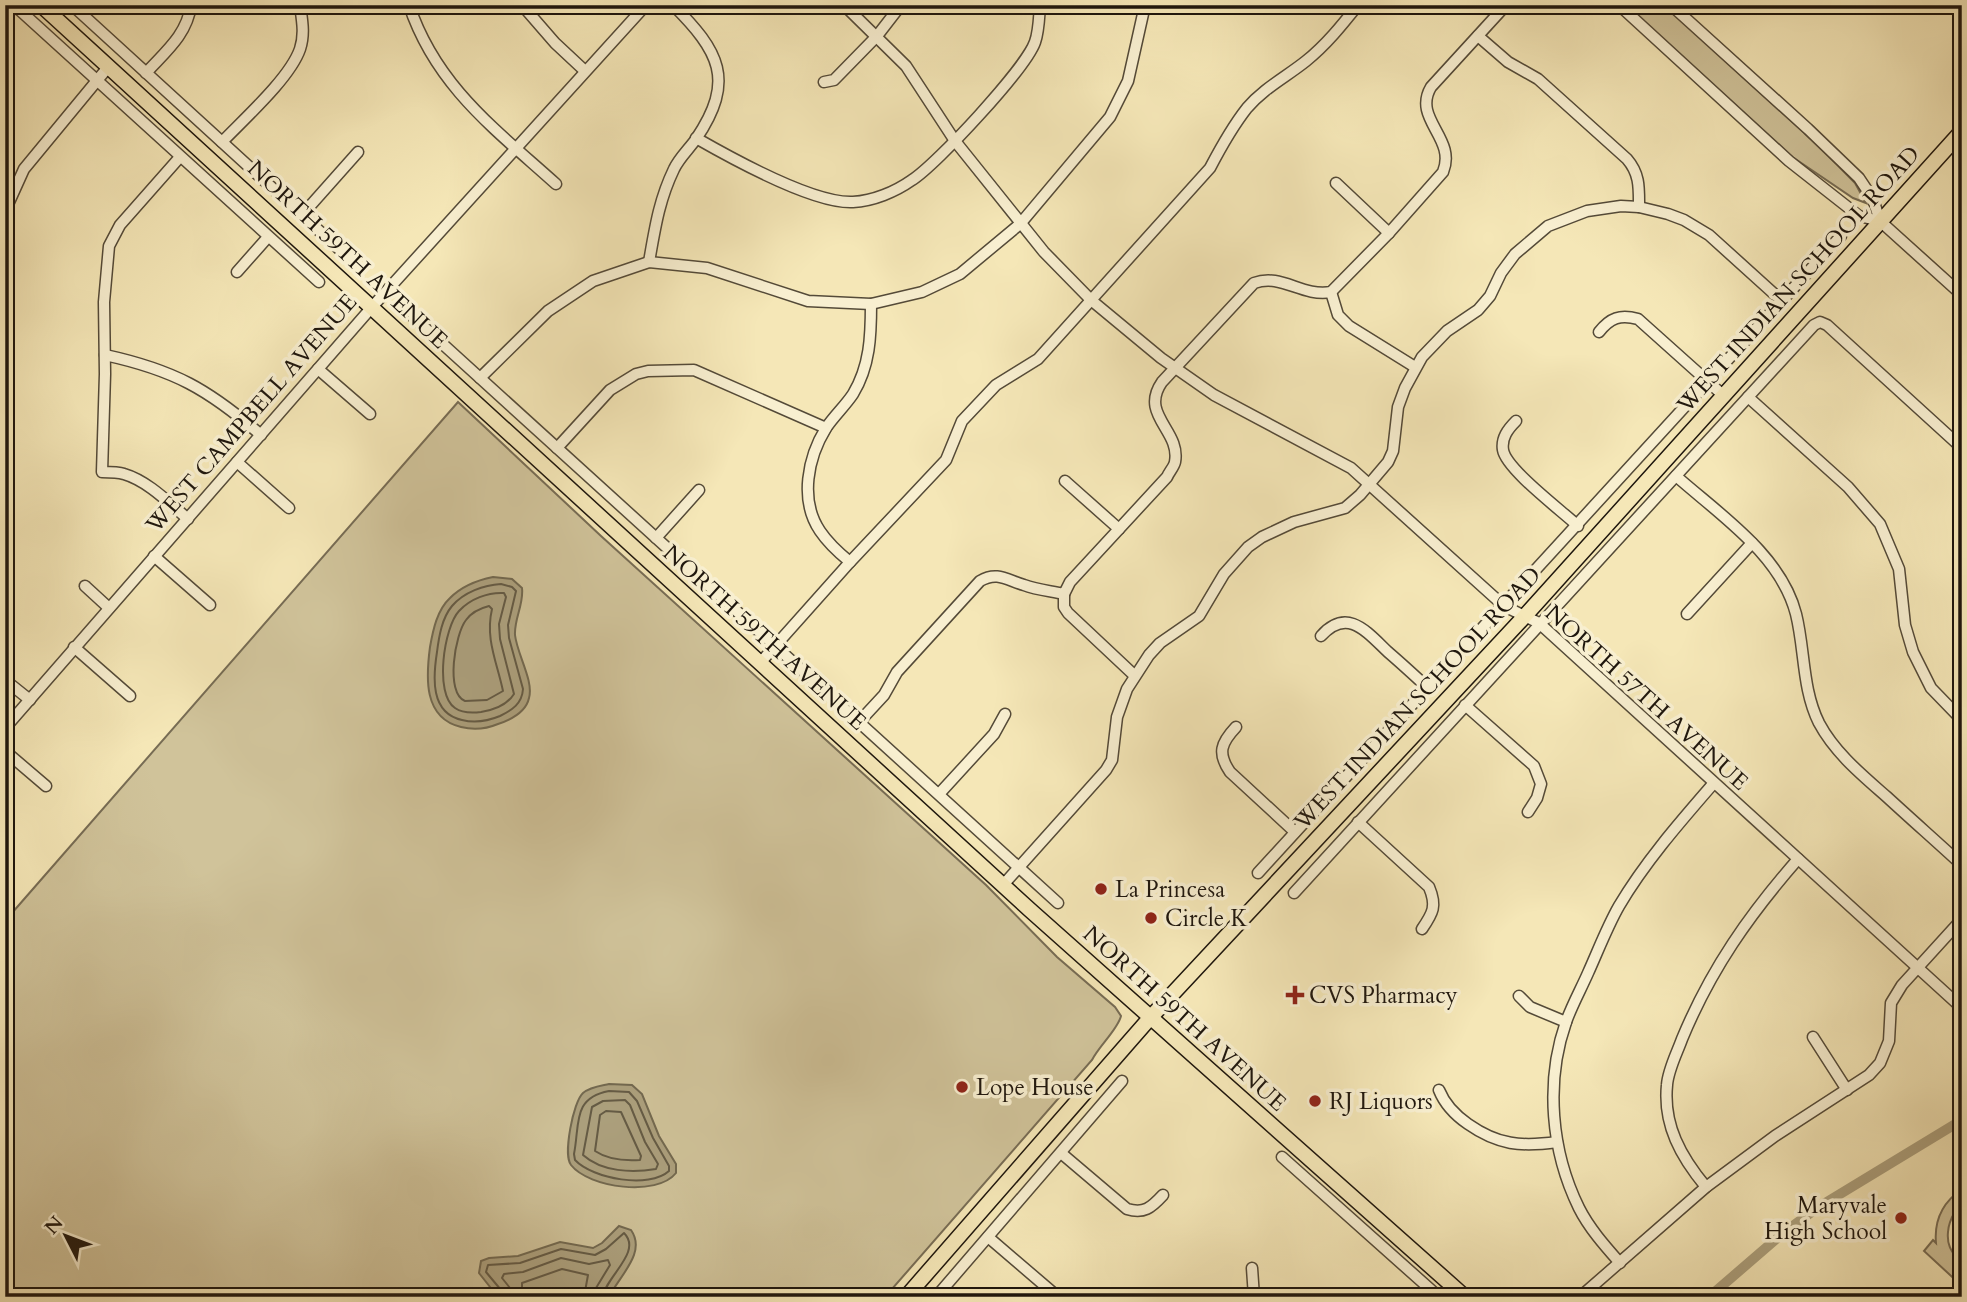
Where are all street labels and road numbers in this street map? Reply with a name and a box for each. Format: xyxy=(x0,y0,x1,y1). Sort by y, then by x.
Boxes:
street label: WEST INDIAN SCHOOL ROAD xyxy=(1669,139,1927,420)
street label: NORTH 59TH AVENUE xyxy=(241,153,455,356)
street label: WEST CAMPBELL AVENUE xyxy=(138,287,364,540)
street label: NORTH 59TH AVENUE xyxy=(656,538,873,737)
street label: WEST INDIAN SCHOOL ROAD xyxy=(1286,560,1548,837)
street label: NORTH 57TH AVENUE xyxy=(1538,598,1755,797)
street label: NORTH 59TH AVENUE xyxy=(1076,919,1293,1118)

